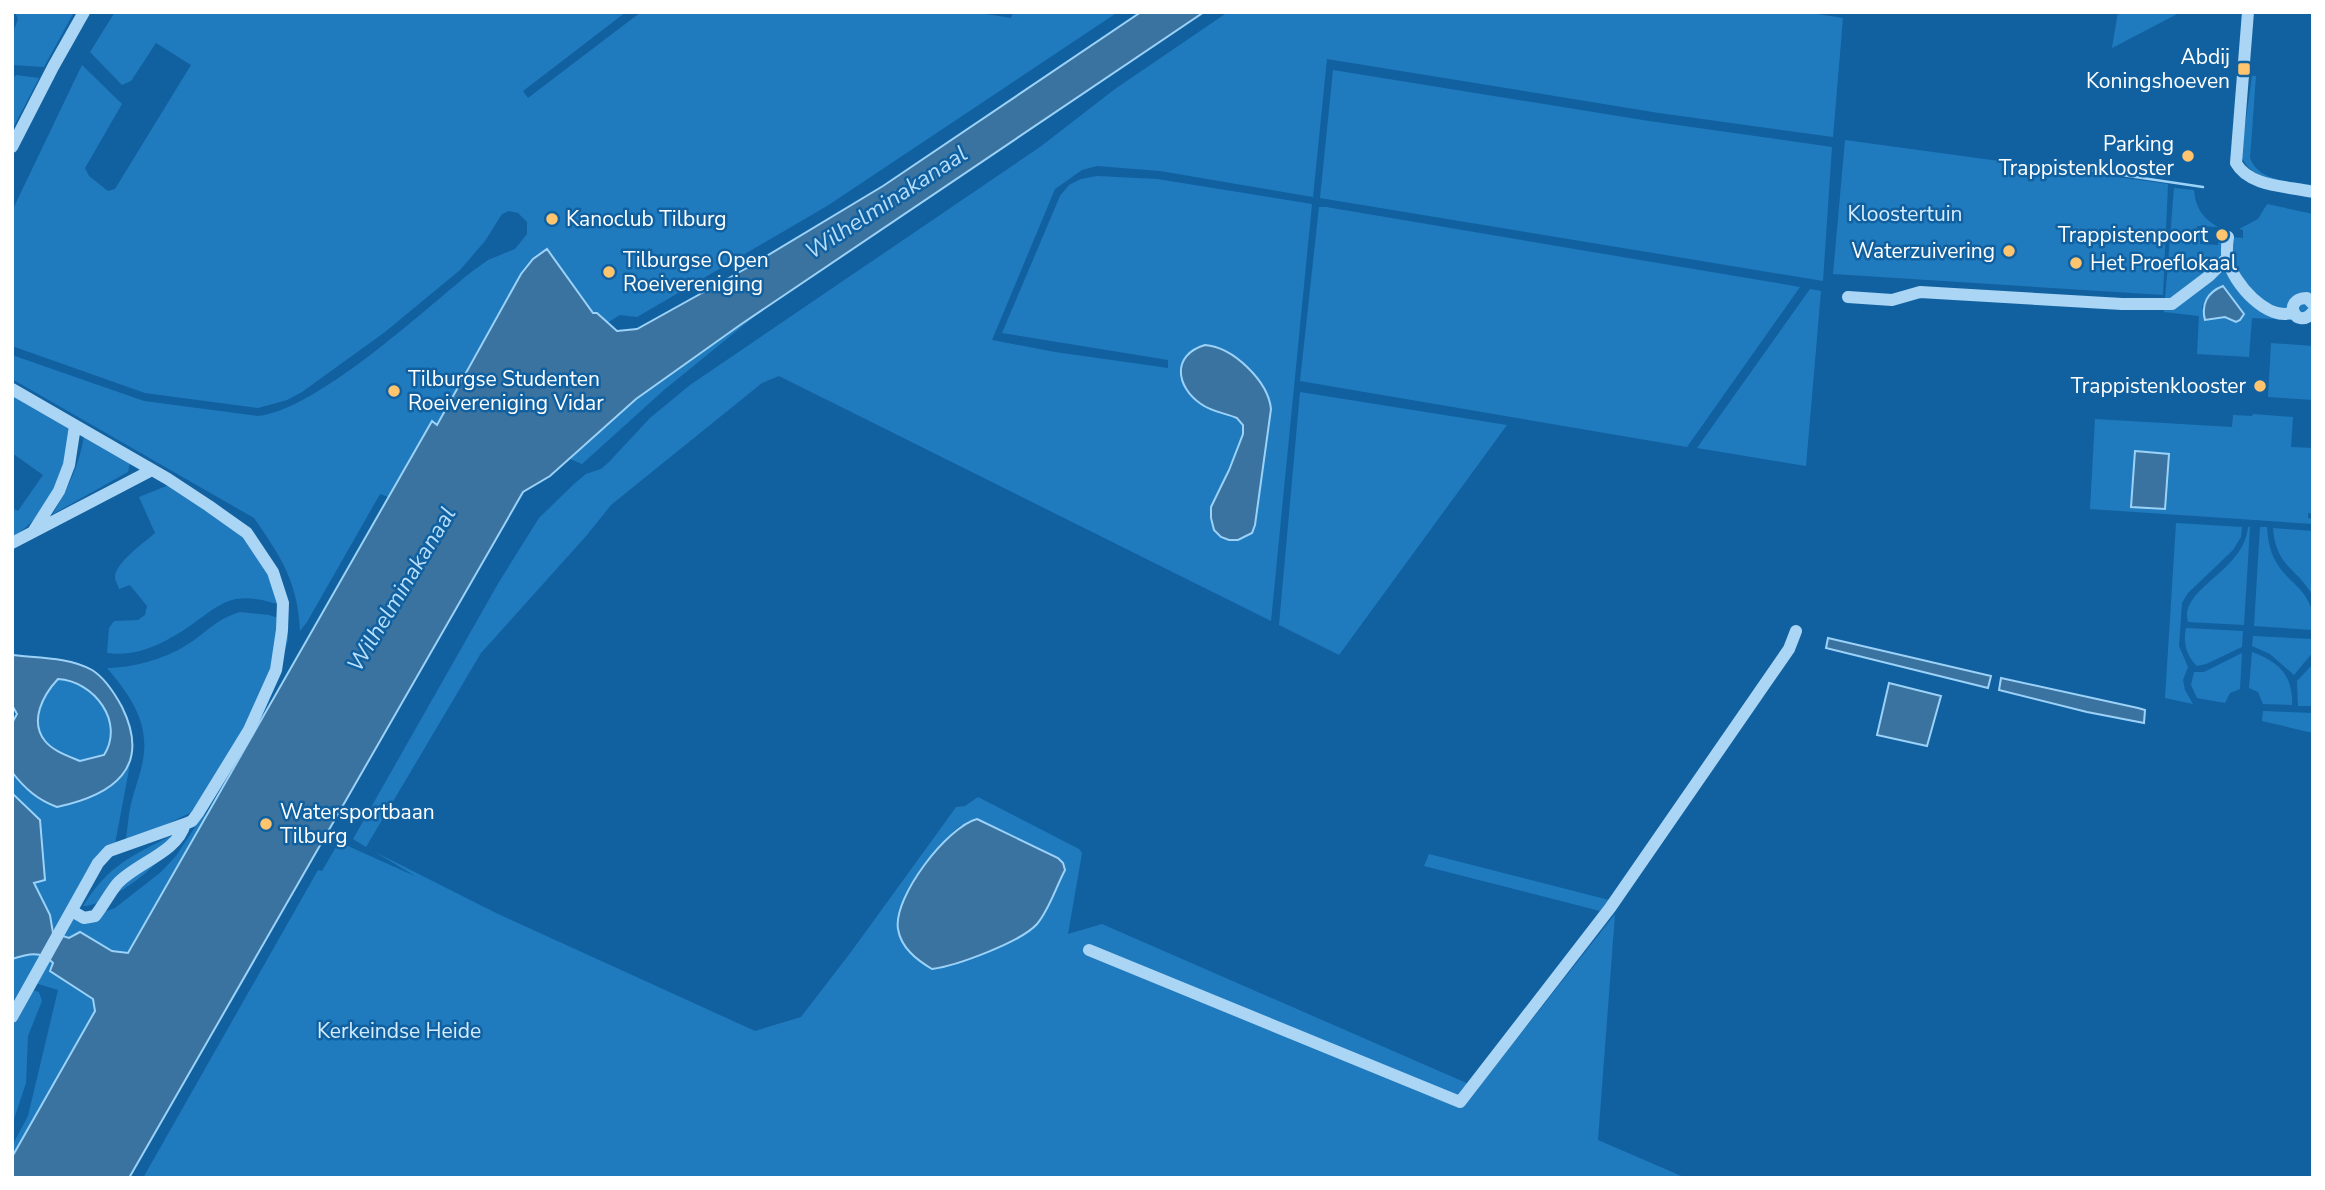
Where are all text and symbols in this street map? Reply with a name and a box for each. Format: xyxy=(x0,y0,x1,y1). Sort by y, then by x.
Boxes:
place label: Abdij Koningshoeven xyxy=(2086,43,2230,95)
marker: Abdij Koningshoeven xyxy=(2236,61,2252,77)
place label: Parking Trappistenklooster xyxy=(1999,130,2174,182)
water label: Wilhelminakanaal xyxy=(799,138,973,267)
marker: Parking Trappistenklooster xyxy=(2180,148,2196,164)
park label: Kloostertuin xyxy=(1847,200,1963,228)
place label: Kanoclub Tilburg xyxy=(566,205,727,233)
marker: Kanoclub Tilburg xyxy=(544,211,560,227)
place label: Trappistenpoort xyxy=(2058,221,2209,249)
marker: Trappistenpoort xyxy=(2214,227,2230,243)
place label: Waterzuivering xyxy=(1851,237,1995,265)
marker: Waterzuivering xyxy=(2001,243,2017,259)
place label: Tilburgse Open Roeivereniging xyxy=(623,246,769,298)
place label: Het Proeflokaal xyxy=(2090,249,2238,277)
marker: Het Proeflokaal xyxy=(2068,255,2084,271)
marker: Tilburgse Open Roeivereniging xyxy=(601,264,617,280)
place label: Tilburgse Studenten Roeivereniging Vidar xyxy=(408,365,604,417)
place label: Trappistenklooster xyxy=(2071,372,2246,400)
marker: Trappistenklooster xyxy=(2252,378,2268,394)
marker: Tilburgse Studenten Roeivereniging Vidar xyxy=(386,383,402,399)
water label: Wilhelminakanaal xyxy=(340,501,463,678)
place label: Watersportbaan Tilburg xyxy=(280,798,435,850)
marker: Watersportbaan Tilburg xyxy=(258,816,274,832)
park label: Kerkeindse Heide xyxy=(317,1017,481,1045)

